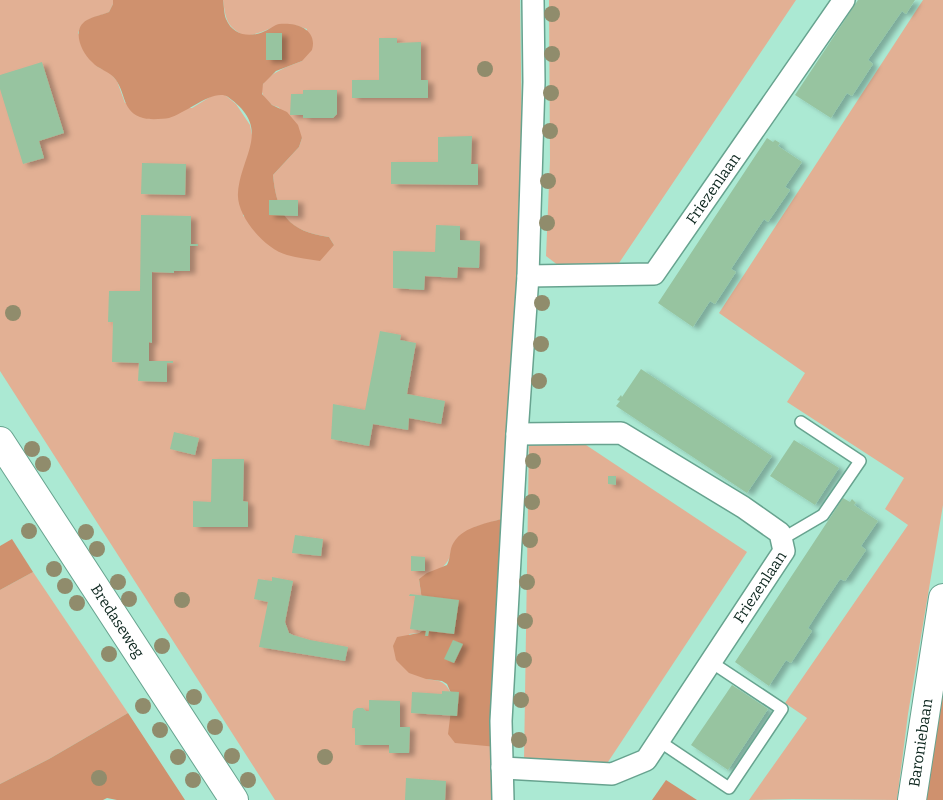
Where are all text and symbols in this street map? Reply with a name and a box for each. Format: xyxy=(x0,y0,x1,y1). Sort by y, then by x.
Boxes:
street label: Friezenlaan xyxy=(682,149,744,228)
street label: Friezenlaan xyxy=(730,547,791,627)
street label: Bredaseweg xyxy=(87,581,148,661)
street label: Baroniebaan xyxy=(905,697,937,788)

